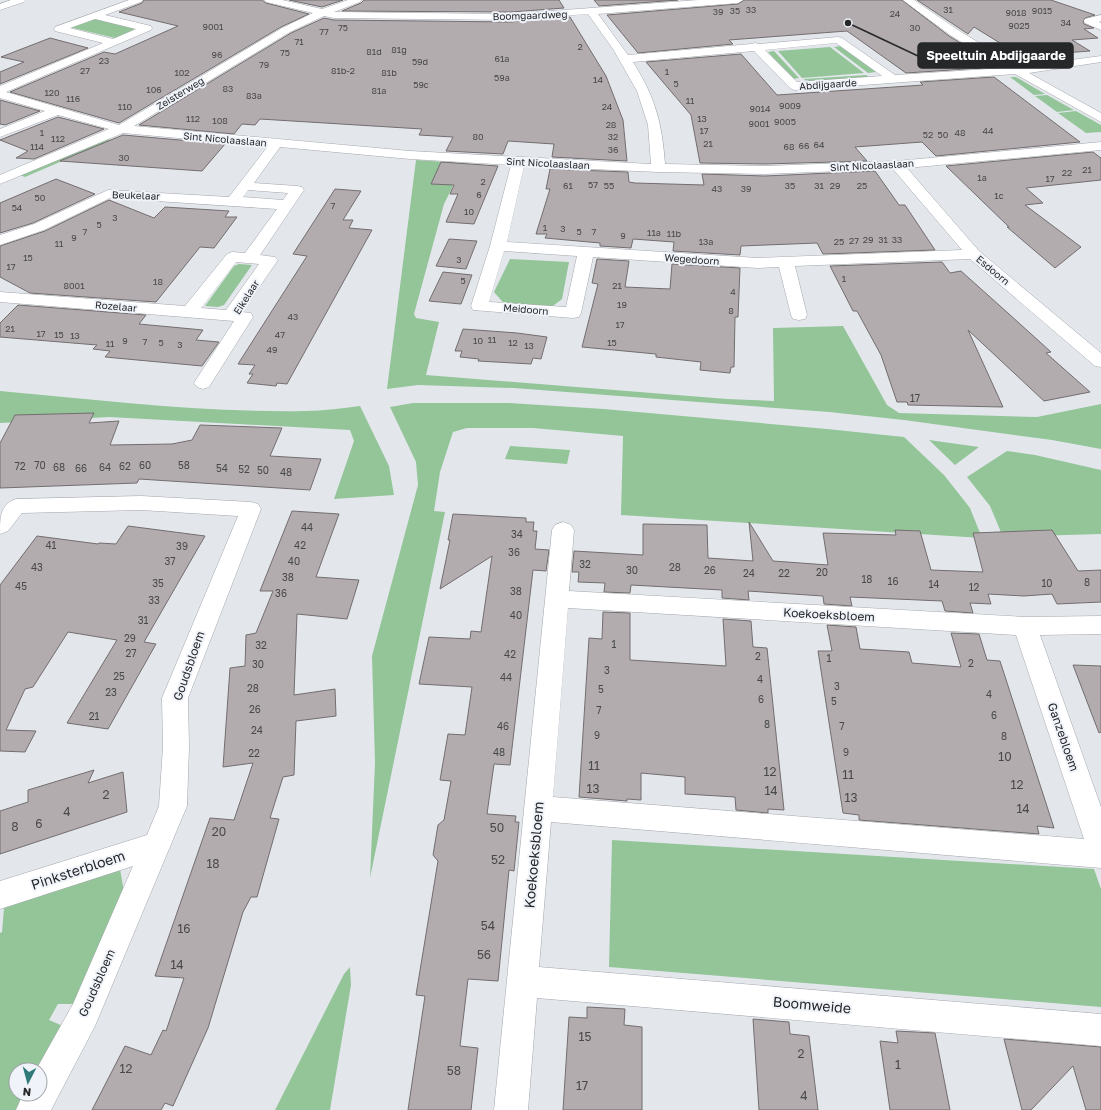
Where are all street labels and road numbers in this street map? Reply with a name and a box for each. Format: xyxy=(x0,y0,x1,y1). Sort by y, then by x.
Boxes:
street label: Boomgaardweg xyxy=(492,8,568,22)
street label: Zeisterweg xyxy=(154,74,206,112)
street label: Abdijgaarde xyxy=(799,76,857,92)
street label: Sint Nicolaaslaan xyxy=(183,129,267,149)
street label: Sint Nicolaaslaan xyxy=(506,155,590,171)
street label: Sint Nicolaaslaan xyxy=(830,157,914,173)
street label: Beukelaar xyxy=(112,188,160,202)
street label: Wegedoorn xyxy=(664,251,720,267)
street label: Esdoorn xyxy=(974,253,1012,287)
street label: Eikelaar xyxy=(231,278,262,316)
street label: Rozelaar xyxy=(95,298,138,314)
street label: Meidoorn xyxy=(503,301,549,317)
street label: Koekoeksbloem xyxy=(783,605,875,624)
street label: Goudsbloem xyxy=(170,629,207,703)
street label: Ganzebloem xyxy=(1045,701,1082,773)
street label: Koekoeksbloem xyxy=(520,801,547,909)
street label: Pinksterbloem xyxy=(29,846,127,893)
street label: Goudsbloem xyxy=(75,947,118,1019)
street label: Boomweide xyxy=(772,993,852,1016)

